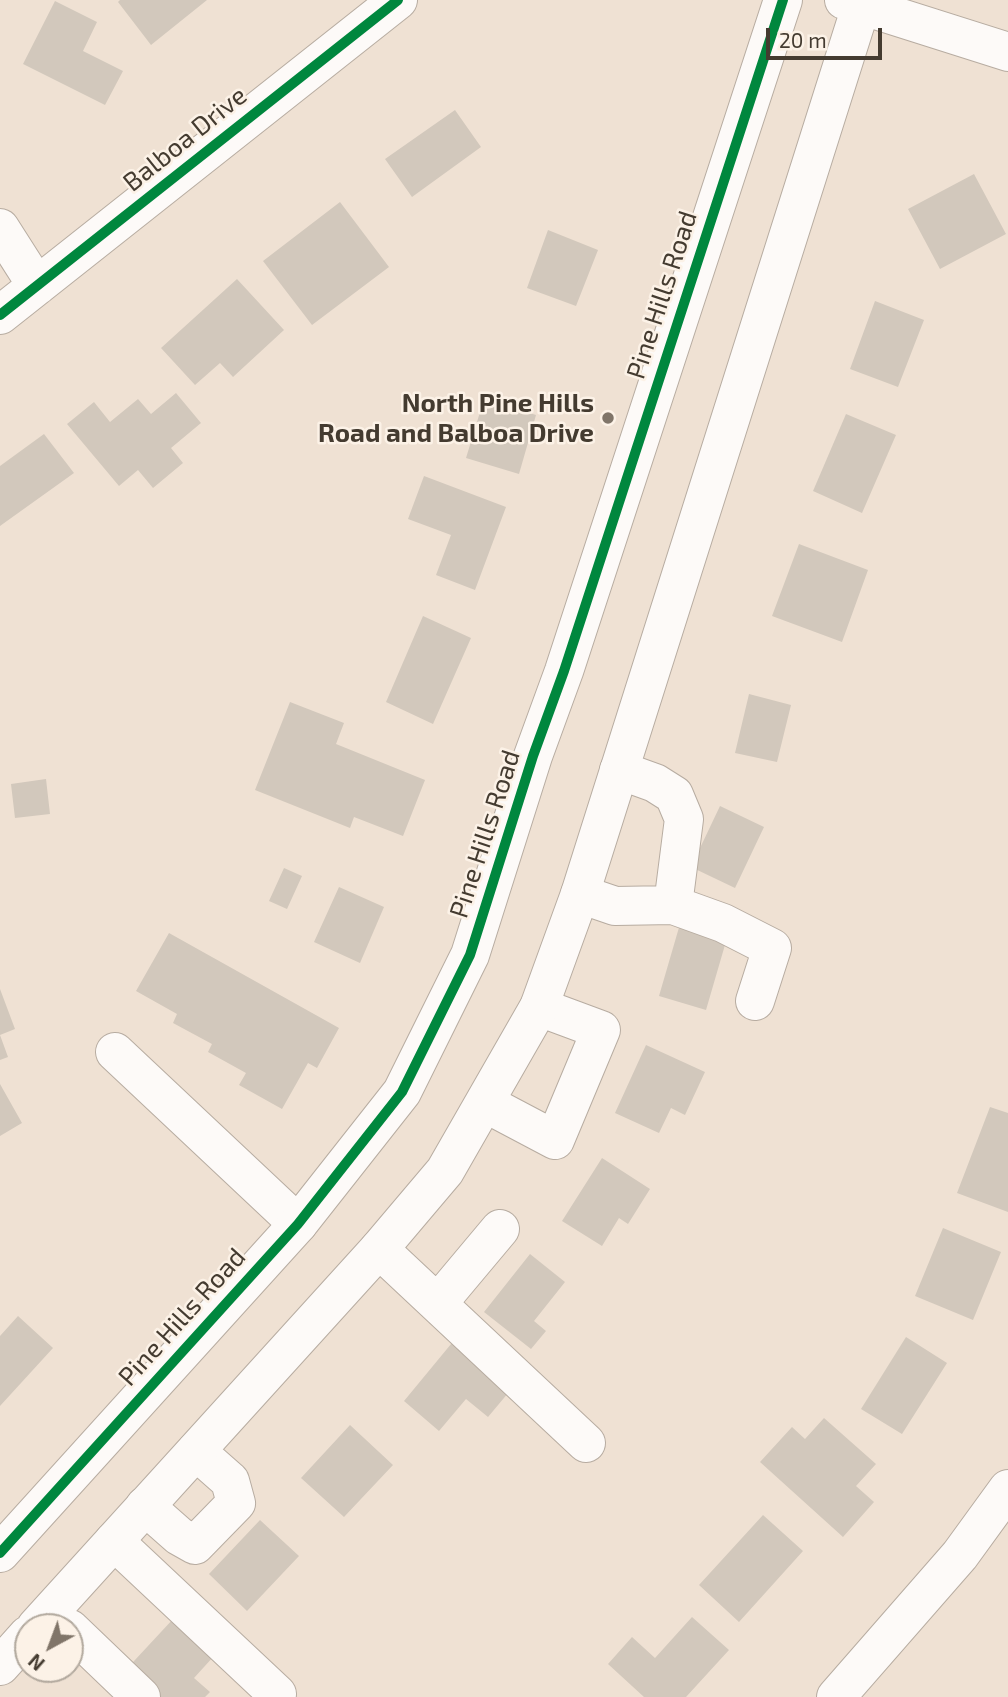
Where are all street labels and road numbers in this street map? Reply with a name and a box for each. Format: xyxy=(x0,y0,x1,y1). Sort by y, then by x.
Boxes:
street label: Balboa Drive xyxy=(117,80,253,198)
street label: Pine Hills Road xyxy=(620,207,704,383)
street label: Pine Hills Road xyxy=(443,746,527,922)
street label: Pine Hills Road xyxy=(112,1242,252,1392)

